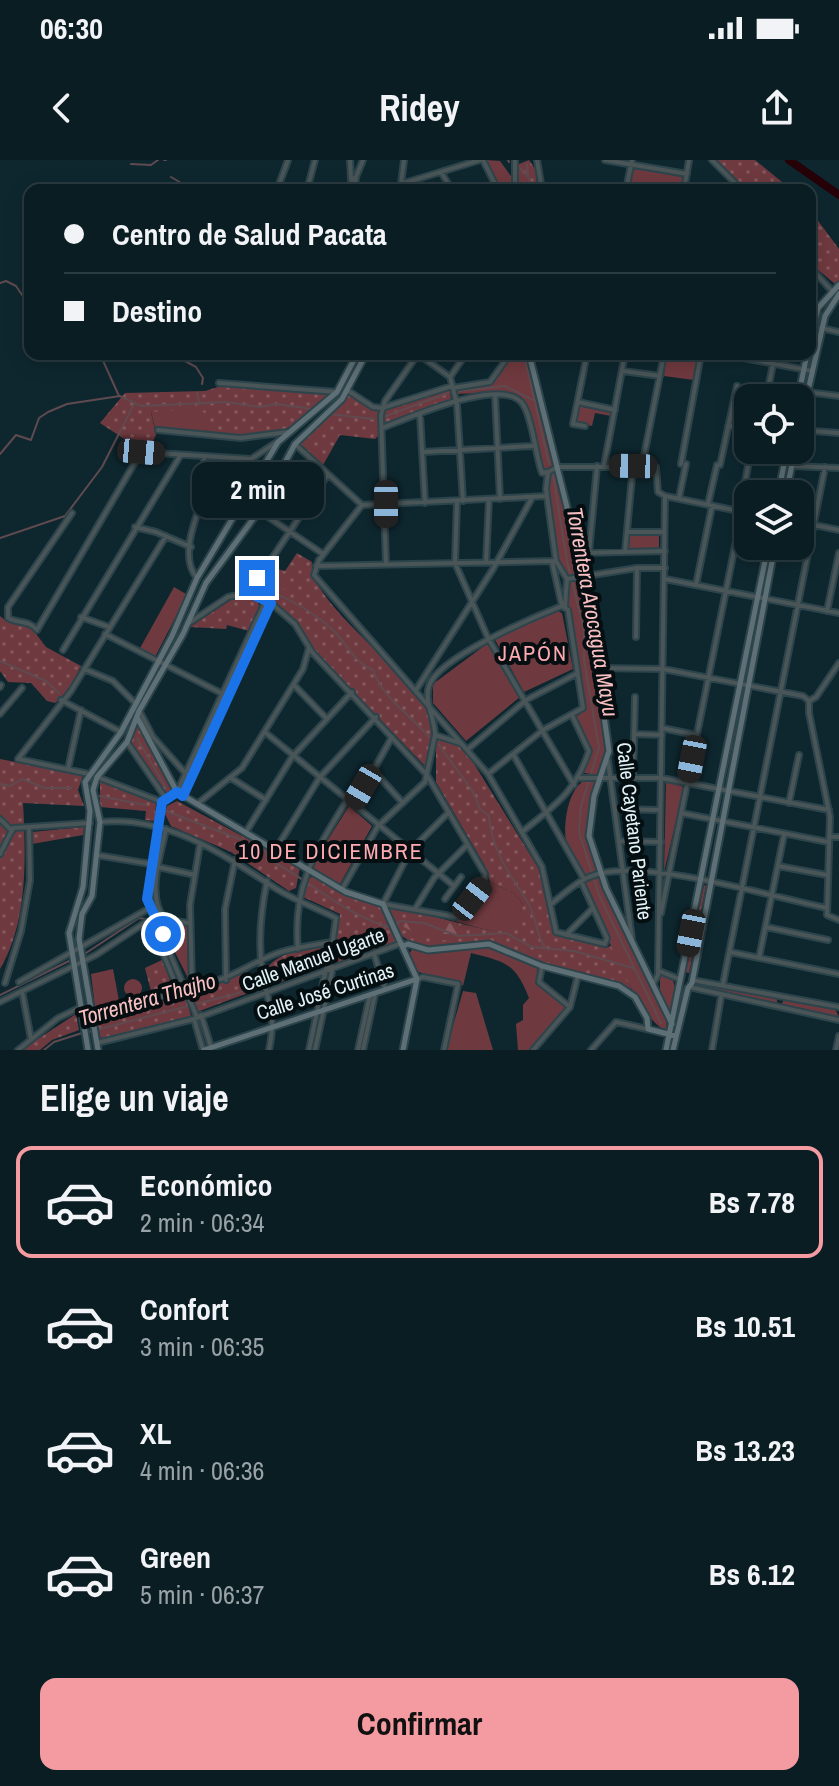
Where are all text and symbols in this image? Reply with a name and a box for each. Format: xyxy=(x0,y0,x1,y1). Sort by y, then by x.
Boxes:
text: 06:30 xyxy=(40,8,103,48)
text: Ridey xyxy=(379,84,460,132)
icon: back xyxy=(40,86,84,130)
icon: share xyxy=(755,86,799,130)
text: Centro de Salud Pacata xyxy=(112,214,387,254)
text: Destino xyxy=(112,291,202,331)
map controls xyxy=(734,384,814,560)
button: locate xyxy=(734,384,814,464)
car xyxy=(116,438,166,466)
car xyxy=(609,454,657,478)
callout: 2 min xyxy=(191,462,323,518)
text: 2 min xyxy=(230,472,286,507)
car xyxy=(374,480,398,528)
button: layers xyxy=(734,480,814,560)
water label: Torrentera Arocagua Mayu xyxy=(560,505,626,719)
route end xyxy=(239,560,275,596)
district label: JAPÓN xyxy=(498,638,568,668)
car xyxy=(676,733,708,785)
street label: Calle Cayetano Pariente xyxy=(611,741,659,921)
car xyxy=(341,760,385,814)
district label: 10 DE DICIEMBRE xyxy=(238,836,424,866)
car xyxy=(448,873,496,925)
car xyxy=(675,907,707,959)
route start xyxy=(145,916,181,952)
street label: Calle Manuel Ugarte xyxy=(238,921,388,997)
street label: Calle José Curtinas xyxy=(253,956,397,1026)
water label: Torrentera Thajho xyxy=(75,965,219,1033)
text: Elige un viaje xyxy=(40,1074,229,1122)
text: Económico xyxy=(140,1165,273,1205)
icon: car xyxy=(44,1166,116,1238)
text: Bs 7.78 xyxy=(709,1182,795,1222)
text: 2 min · 06:34 xyxy=(140,1205,264,1240)
text: Confort xyxy=(140,1289,229,1329)
icon: car xyxy=(44,1290,116,1362)
text: Bs 10.51 xyxy=(695,1306,795,1346)
text: 3 min · 06:35 xyxy=(140,1329,264,1364)
text: XL xyxy=(140,1413,171,1453)
icon: car xyxy=(44,1414,116,1486)
text: Bs 13.23 xyxy=(695,1430,795,1470)
text: 4 min · 06:36 xyxy=(140,1453,264,1488)
text: Green xyxy=(140,1537,211,1577)
icon: car xyxy=(44,1538,116,1610)
text: Bs 6.12 xyxy=(709,1554,795,1594)
text: 5 min · 06:37 xyxy=(140,1577,264,1612)
button: Confirmar xyxy=(40,1678,799,1770)

